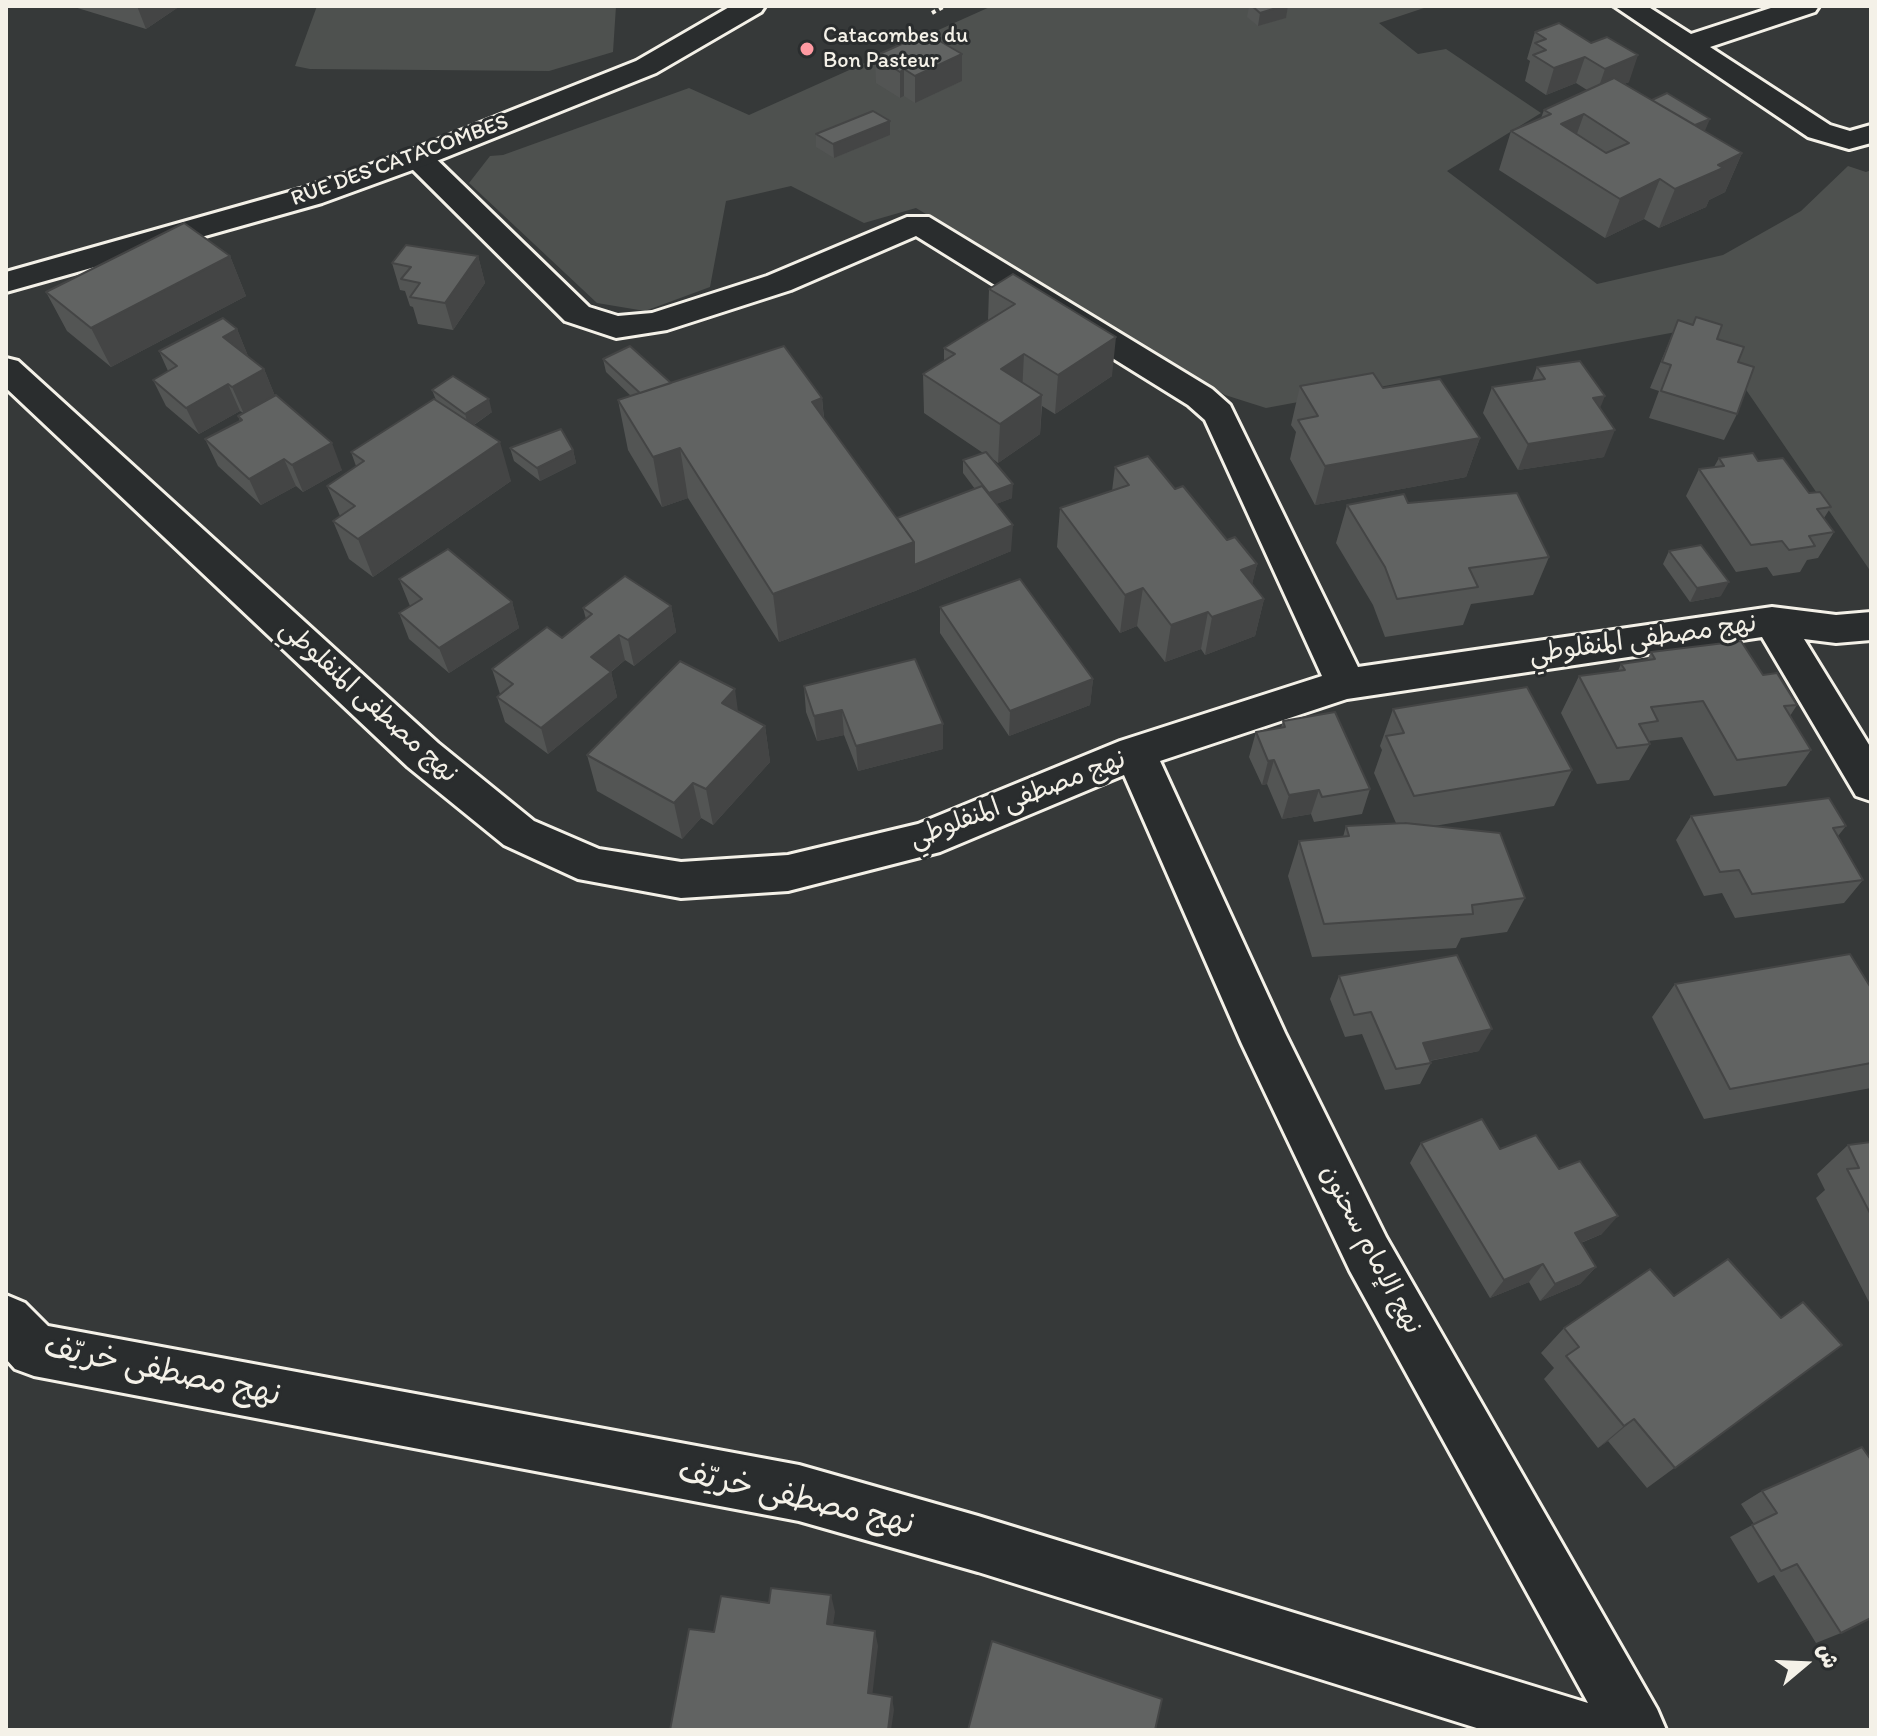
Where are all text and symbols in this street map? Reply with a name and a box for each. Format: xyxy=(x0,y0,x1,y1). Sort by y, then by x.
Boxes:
place label: Catacombes du Bon Pasteur xyxy=(823,23,968,74)
marker: Catacombes du Bon Pasteur xyxy=(798,40,816,58)
street label: RUE DES CATACOMBES xyxy=(288,109,512,213)
street label: نهج مصطفى المنفلوطي xyxy=(1527,609,1759,671)
street label: نهج مصطفى المنفلوطي xyxy=(272,614,464,790)
street label: نهج مصطفى المنفلوطي xyxy=(905,744,1131,856)
street label: نهج الإمام سحنون xyxy=(1312,1160,1428,1340)
street label: نهج مصطفى خريّف xyxy=(40,1328,284,1416)
street label: نهج مصطفى خريّف xyxy=(674,1453,918,1545)
north arrow xyxy=(1765,1624,1845,1704)
text: ش xyxy=(1811,1640,1845,1672)

